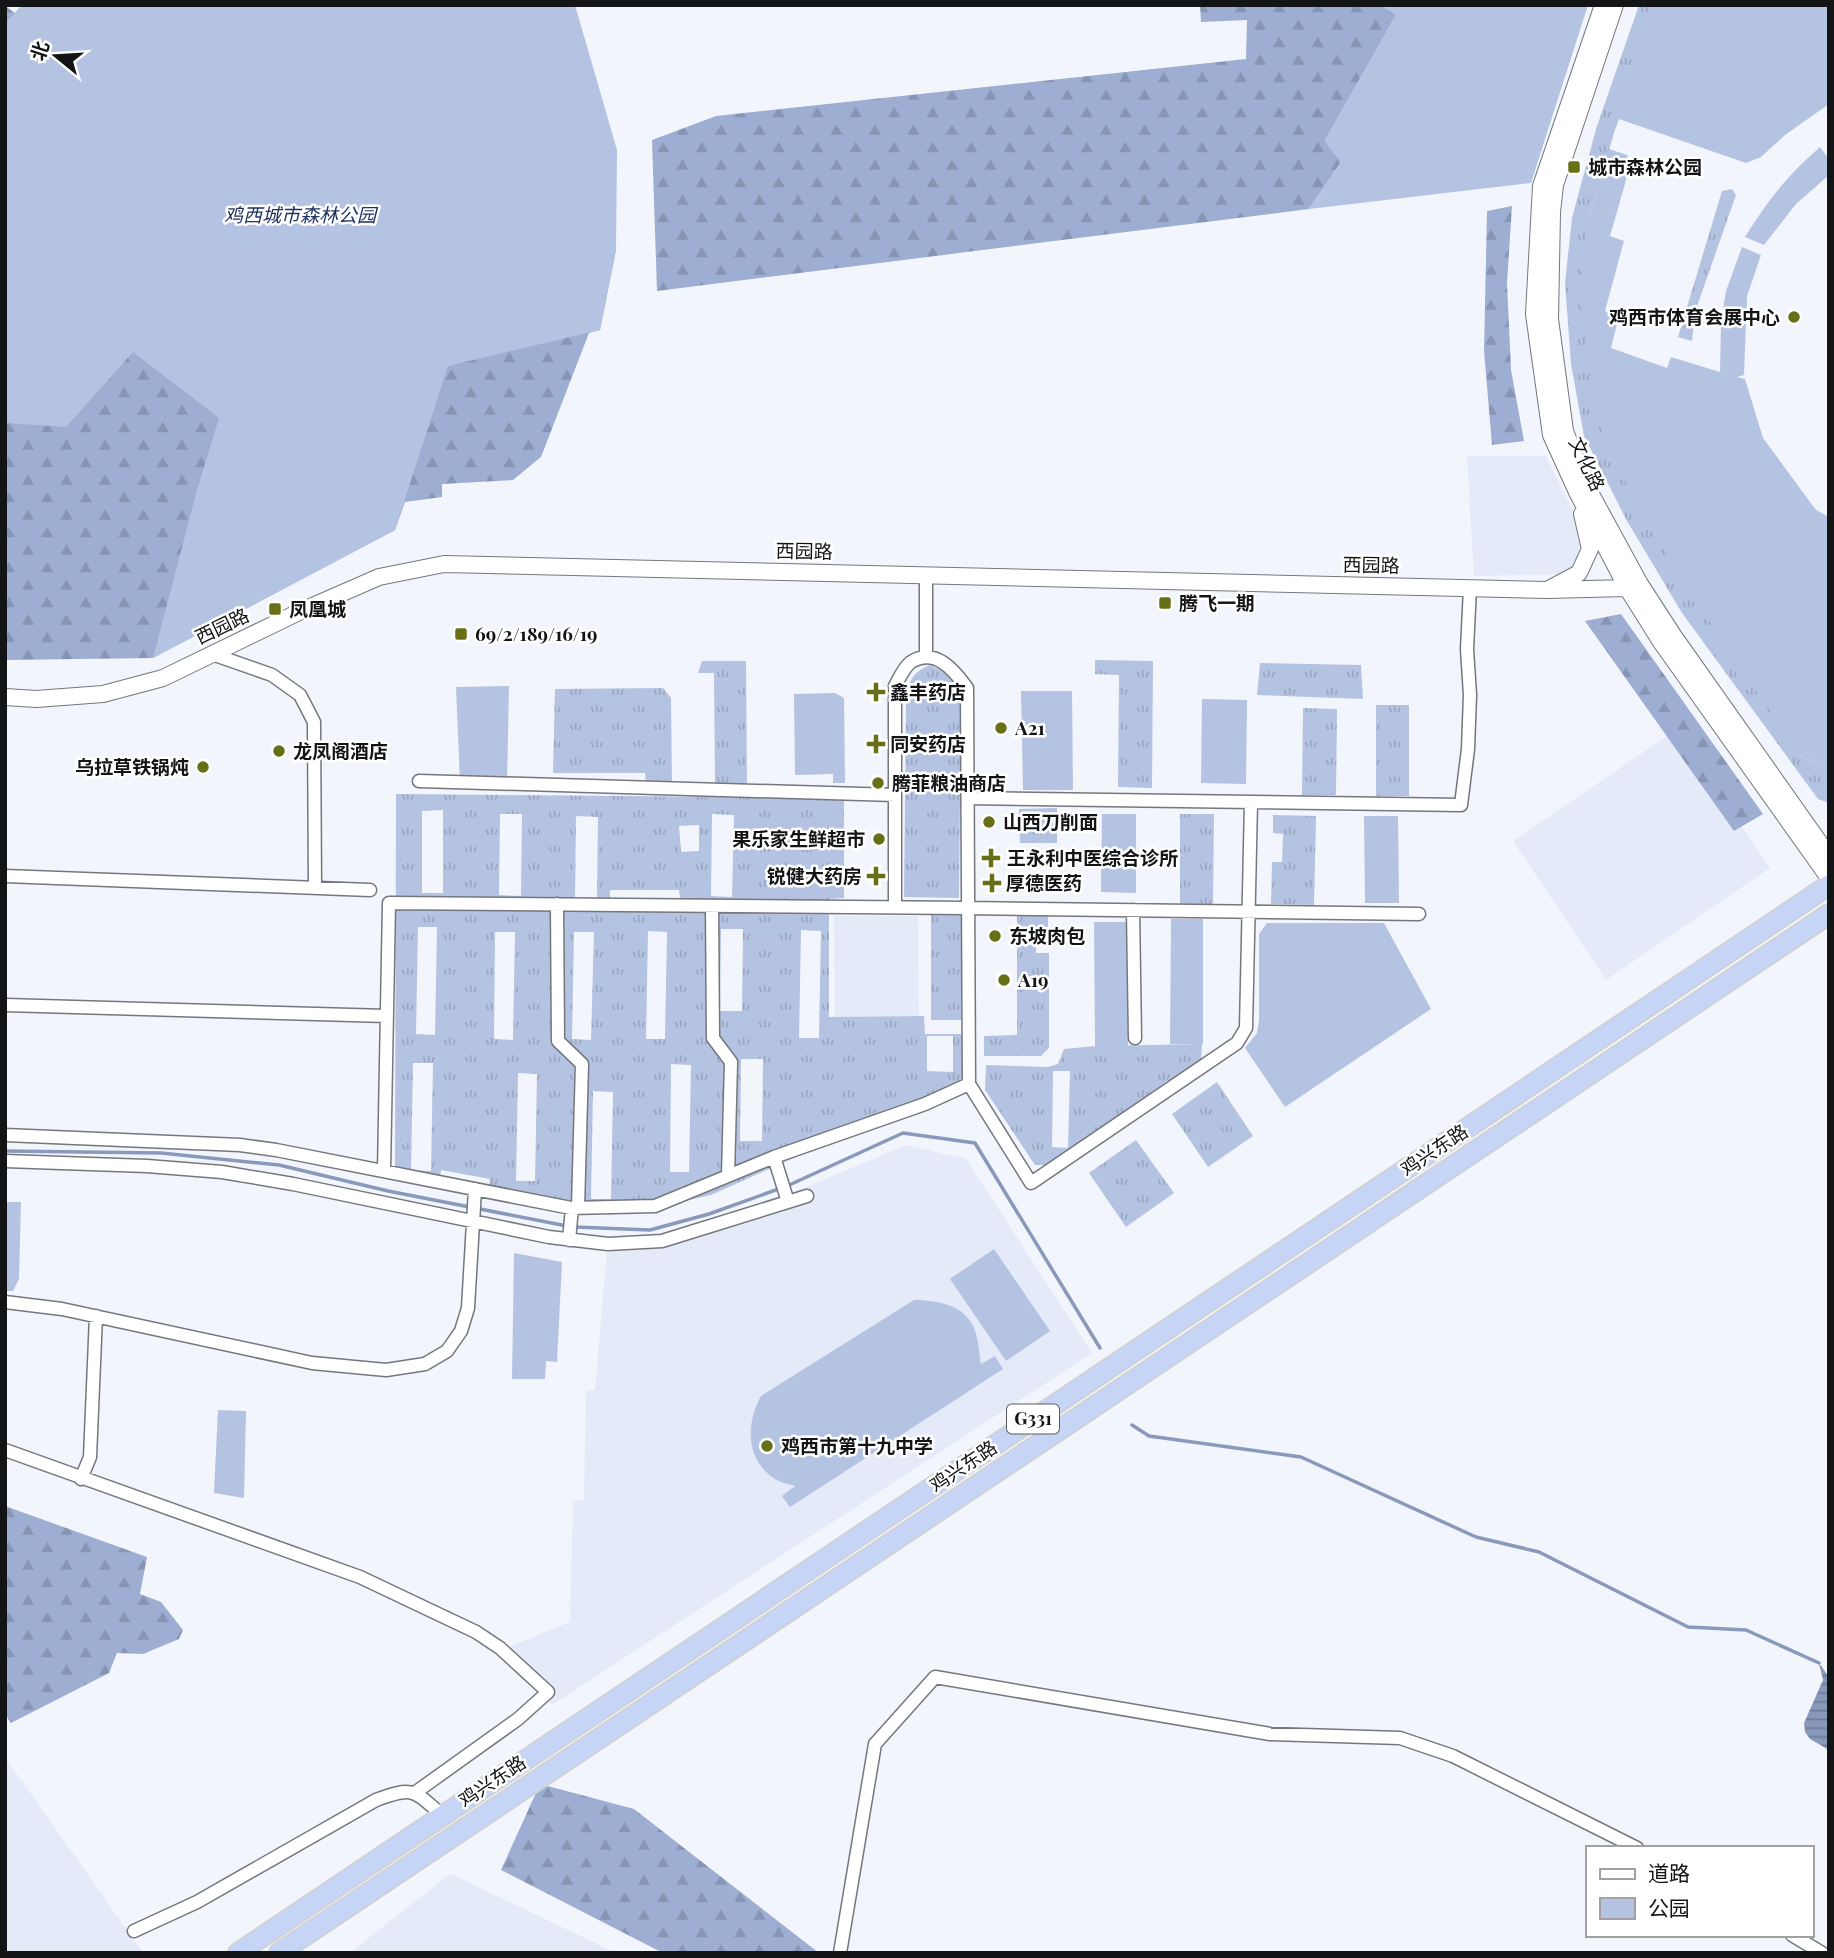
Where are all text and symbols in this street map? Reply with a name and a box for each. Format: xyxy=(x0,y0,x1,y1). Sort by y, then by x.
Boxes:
north arrow xyxy=(21,21,91,91)
text: 北 xyxy=(24,37,54,63)
place label: 城市森林公园 xyxy=(1588,153,1702,179)
marker: 城市森林公园 xyxy=(1566,159,1582,175)
park label: 鸡西城市森林公园 xyxy=(224,201,379,227)
place label: 鸡西市体育会展中心 xyxy=(1609,303,1780,329)
marker: 鸡西市体育会展中心 xyxy=(1786,309,1802,325)
street label: 文化路 xyxy=(1564,432,1612,495)
street label: 西园路 xyxy=(775,537,833,563)
street label: 西园路 xyxy=(1342,551,1400,577)
place label: 腾飞一期 xyxy=(1179,589,1255,615)
place label: 凤凰城 xyxy=(289,595,346,621)
marker: 腾飞一期 xyxy=(1157,595,1173,611)
street label: 西园路 xyxy=(190,601,253,649)
marker: 凤凰城 xyxy=(267,601,283,617)
place label: 69/2/189/16/19 xyxy=(475,620,598,646)
marker: 69/2/189/16/19 xyxy=(453,626,469,642)
place label: 鑫丰药店 xyxy=(890,678,966,704)
marker: 鑫丰药店 xyxy=(868,684,884,700)
place label: A21 xyxy=(1014,714,1045,740)
marker: A21 xyxy=(993,720,1009,736)
place label: 同安药店 xyxy=(890,730,966,756)
marker: 同安药店 xyxy=(868,736,884,752)
place label: 龙凤阁酒店 xyxy=(293,737,388,763)
marker: 龙凤阁酒店 xyxy=(271,743,287,759)
place label: 乌拉草铁锅炖 xyxy=(75,753,189,779)
marker: 乌拉草铁锅炖 xyxy=(195,759,211,775)
place label: 腾菲粮油商店 xyxy=(892,769,1006,795)
marker: 腾菲粮油商店 xyxy=(870,775,886,791)
place label: 山西刀削面 xyxy=(1003,808,1098,834)
marker: 山西刀削面 xyxy=(981,814,997,830)
place label: 果乐家生鲜超市 xyxy=(732,825,865,851)
marker: 果乐家生鲜超市 xyxy=(871,831,887,847)
place label: 王永利中医综合诊所 xyxy=(1007,844,1178,870)
marker: 王永利中医综合诊所 xyxy=(981,848,1001,868)
place label: 锐健大药房 xyxy=(767,862,862,888)
marker: 锐健大药房 xyxy=(868,868,884,884)
place label: 厚德医药 xyxy=(1006,869,1082,895)
marker: 厚德医药 xyxy=(984,875,1000,891)
place label: 东坡肉包 xyxy=(1009,922,1085,948)
marker: 东坡肉包 xyxy=(987,928,1003,944)
place label: A19 xyxy=(1017,966,1048,992)
marker: A19 xyxy=(996,972,1012,988)
street label: 鸡兴东路 xyxy=(1395,1117,1472,1181)
road number: G331 xyxy=(1007,1404,1059,1434)
place label: 鸡西市第十九中学 xyxy=(781,1432,933,1458)
street label: 鸡兴东路 xyxy=(924,1433,1001,1497)
marker: 鸡西市第十九中学 xyxy=(759,1438,775,1454)
street label: 鸡兴东路 xyxy=(453,1748,530,1812)
legend xyxy=(1586,1846,1813,1937)
text: 道路 xyxy=(1648,1858,1690,1886)
text: 公园 xyxy=(1648,1893,1690,1921)

